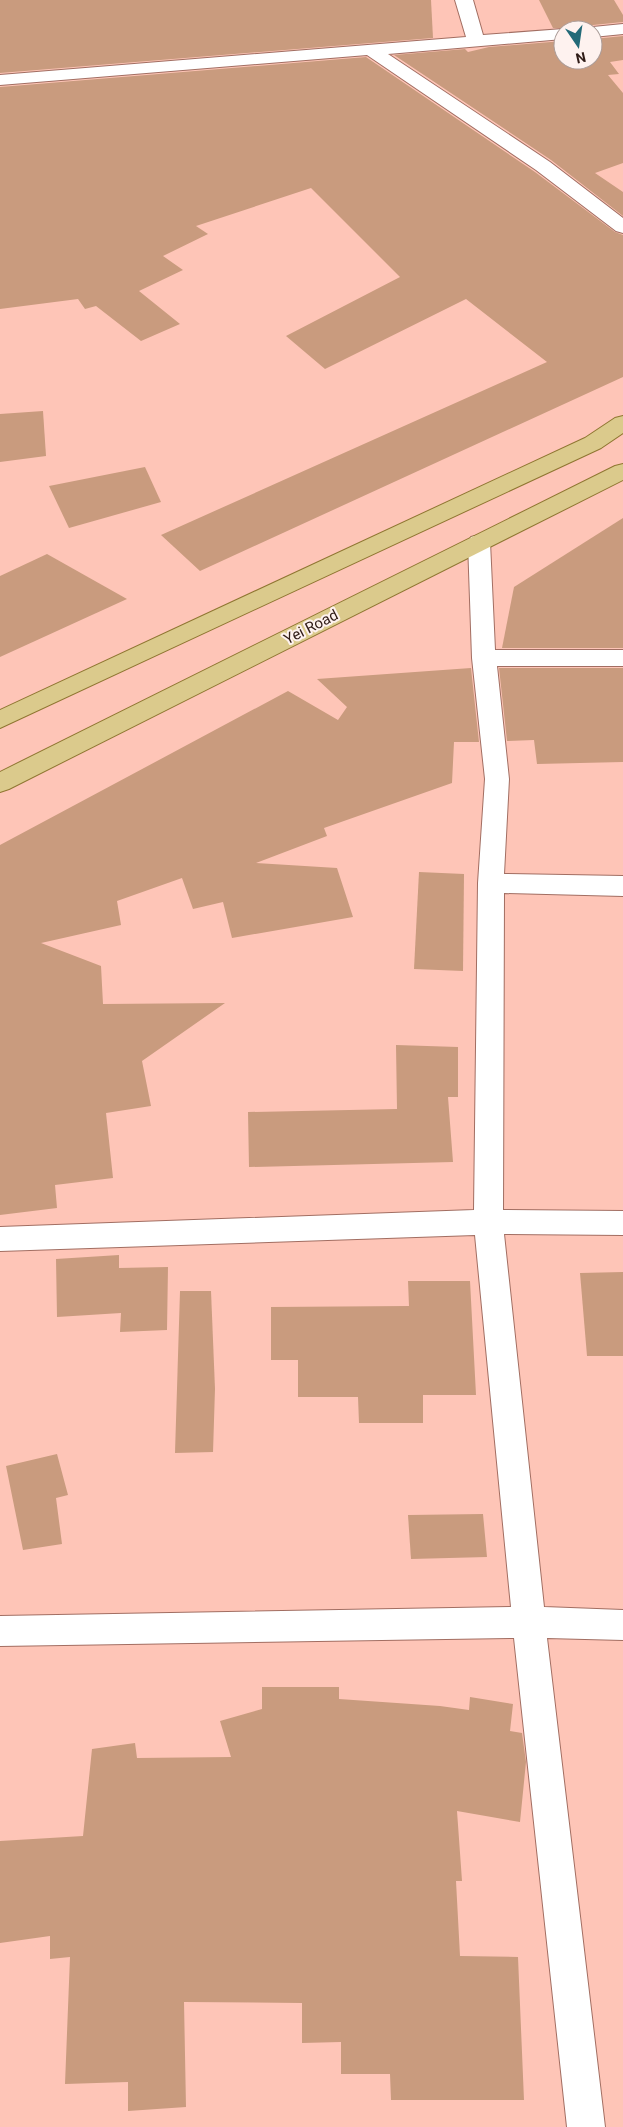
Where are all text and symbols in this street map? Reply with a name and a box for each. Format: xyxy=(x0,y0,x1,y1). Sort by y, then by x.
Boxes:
north arrow xyxy=(553,20,603,70)
text: N xyxy=(574,49,588,67)
street label: Yei Road xyxy=(281,606,341,648)

